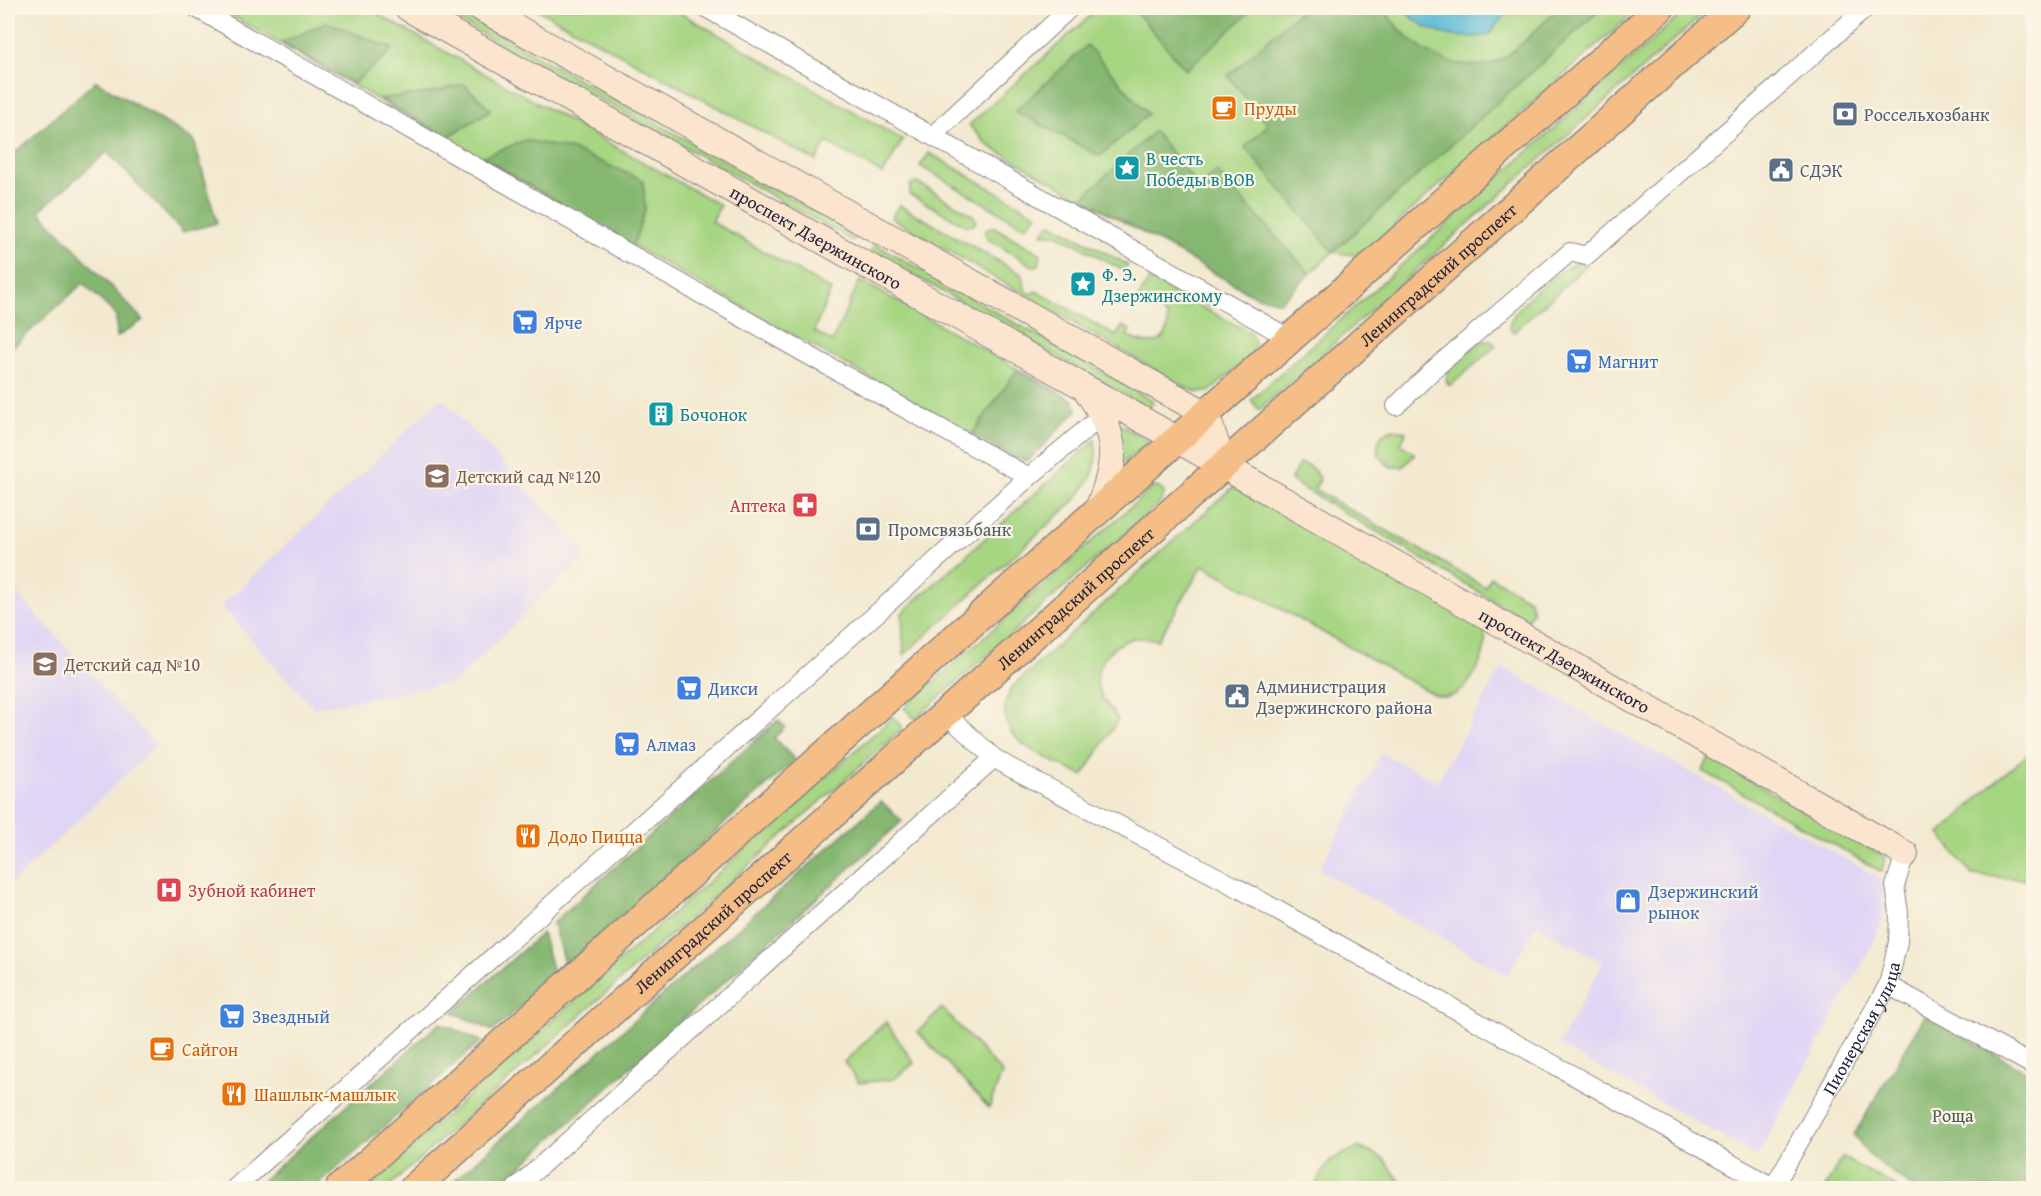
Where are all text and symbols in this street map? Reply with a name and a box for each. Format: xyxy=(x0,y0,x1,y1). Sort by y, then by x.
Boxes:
cafe icon: Пруды xyxy=(1209,93,1239,123)
place label: Пруды xyxy=(1244,95,1297,122)
bank icon: Россельхозбанк xyxy=(1830,99,1860,129)
place label: Россельхозбанк xyxy=(1864,101,1990,128)
place label: В честь Победы в ВОВ xyxy=(1146,145,1255,193)
place icon: В честь Победы в ВОВ xyxy=(1112,153,1142,183)
public building icon: СДЭК xyxy=(1766,155,1796,185)
place label: СДЭК xyxy=(1800,157,1843,184)
street label: проспект Дзержинского xyxy=(725,178,907,296)
street label: Ленинградский проспект xyxy=(1353,196,1523,352)
place label: Ф. Э. Дзержинскому xyxy=(1101,261,1222,309)
place icon: Ф. Э. Дзержинскому xyxy=(1068,269,1098,299)
supermarket icon: Ярче xyxy=(510,307,540,337)
place label: Ярче xyxy=(543,309,582,336)
supermarket icon: Магнит xyxy=(1564,346,1594,376)
place label: Магнит xyxy=(1598,348,1658,375)
building icon: Бочонок xyxy=(646,399,676,429)
place label: Бочонок xyxy=(680,401,748,428)
school or university icon: Детский сад №120 xyxy=(422,461,452,491)
place label: Детский сад №120 xyxy=(455,463,601,490)
pharmacy icon: Аптека xyxy=(790,490,820,520)
place label: Аптека xyxy=(730,492,786,519)
bank icon: Промсвязьбанк xyxy=(853,514,883,544)
place label: Промсвязьбанк xyxy=(888,516,1012,543)
street label: Ленинградский проспект xyxy=(990,520,1160,676)
street label: проспект Дзержинского xyxy=(1474,601,1655,720)
school or university icon: Детский сад №10 xyxy=(30,649,60,679)
place label: Детский сад №10 xyxy=(63,651,200,678)
supermarket icon: Дикси xyxy=(674,673,704,703)
place label: Администрация Дзержинского района xyxy=(1255,673,1433,721)
place label: Дикси xyxy=(707,675,759,702)
public building icon: Администрация Дзержинского района xyxy=(1222,681,1252,711)
supermarket icon: Алмаз xyxy=(612,729,642,759)
place label: Алмаз xyxy=(646,731,696,758)
restaurant icon: Додо Пицца xyxy=(513,821,543,851)
place label: Додо Пицца xyxy=(547,823,643,850)
street label: Ленинградский проспект xyxy=(627,844,798,1000)
hospital icon: Зубной кабинет xyxy=(154,875,184,905)
place label: Зубной кабинет xyxy=(188,877,316,904)
place label: Дзержинский рынок xyxy=(1647,878,1759,926)
shop icon: Дзержинский рынок xyxy=(1613,886,1643,916)
street label: Пионерская улица xyxy=(1815,959,1907,1100)
supermarket icon: Звездный xyxy=(217,1001,247,1031)
place label: Звездный xyxy=(252,1003,330,1030)
cafe icon: Сайгон xyxy=(147,1034,177,1064)
place label: Сайгон xyxy=(182,1036,238,1063)
restaurant icon: Шашлык-машлык xyxy=(219,1079,249,1109)
place label: Шашлык-машлык xyxy=(254,1081,397,1108)
park label: Роща xyxy=(1932,1102,1974,1129)

